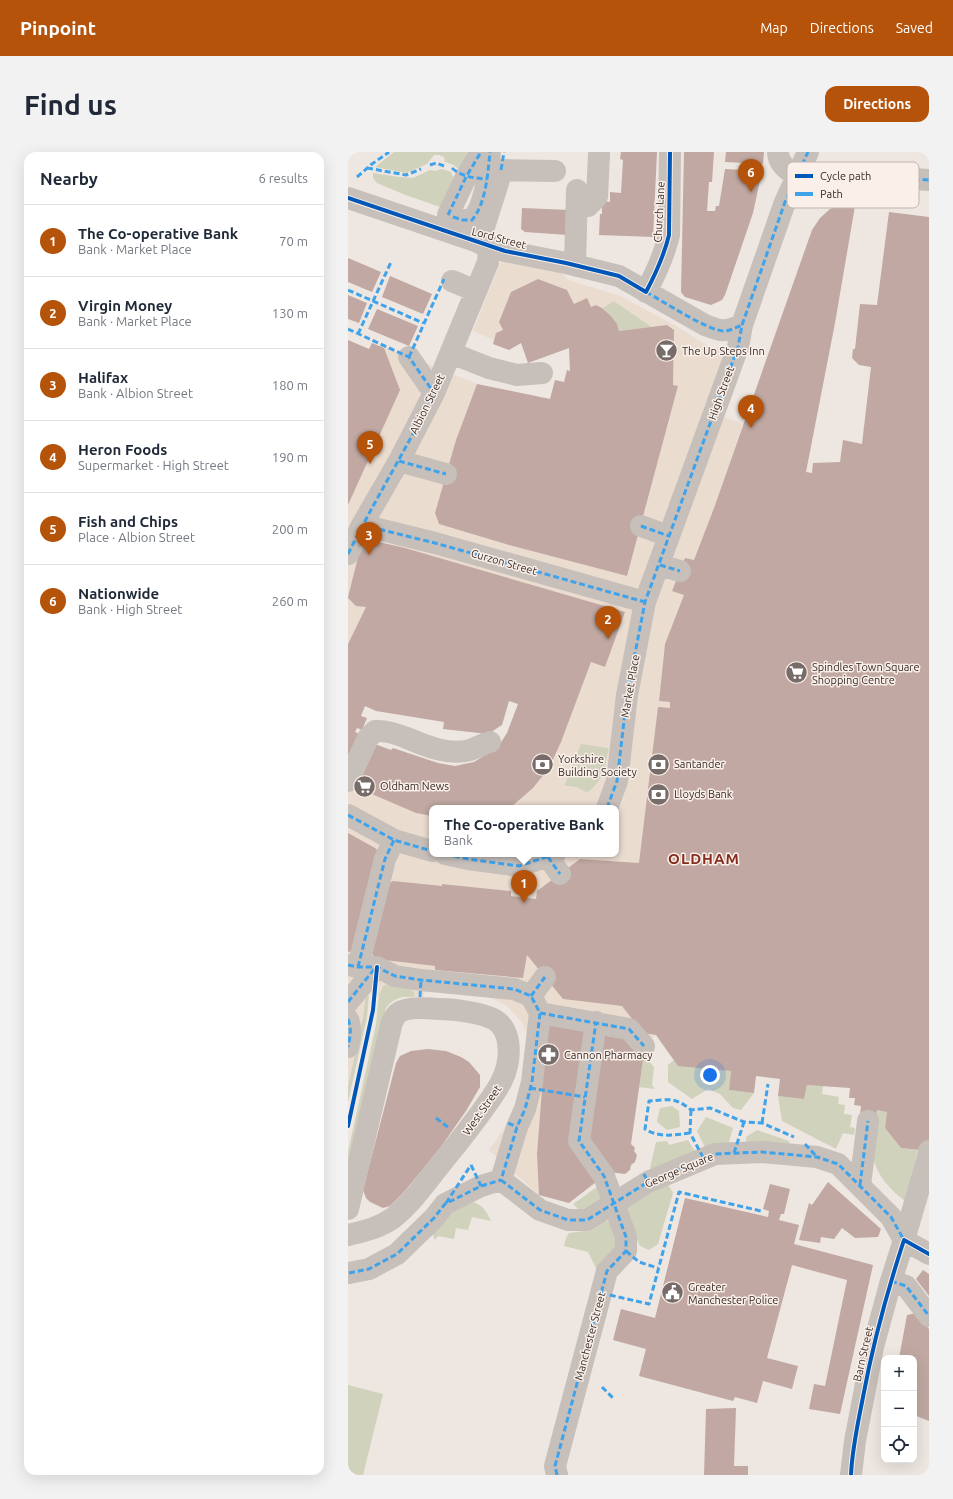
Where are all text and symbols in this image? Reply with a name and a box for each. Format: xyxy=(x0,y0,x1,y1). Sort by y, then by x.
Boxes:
text: Pinpoint xyxy=(20,17,96,39)
text: Map xyxy=(760,20,788,36)
text: Directions xyxy=(810,20,874,36)
text: Saved xyxy=(896,20,933,36)
button: Directions xyxy=(825,86,929,122)
text: Find us xyxy=(24,89,117,120)
pin: 6 xyxy=(738,159,764,192)
legend xyxy=(787,162,919,208)
text: Nearby xyxy=(40,169,98,188)
text: Cycle path xyxy=(820,170,871,182)
text: 6 results xyxy=(258,171,308,185)
street label: Church Lane xyxy=(651,181,667,243)
text: Path xyxy=(820,188,843,200)
text: The Co-operative Bank xyxy=(78,225,238,242)
street label: Lord Street xyxy=(470,225,528,251)
text: 1 xyxy=(49,234,57,248)
text: 70 m xyxy=(279,234,308,248)
text: Bank · Market Place xyxy=(78,242,192,256)
text: Virgin Money xyxy=(78,297,172,314)
text: 2 xyxy=(49,306,57,320)
text: 130 m xyxy=(272,306,308,320)
text: Bank · Market Place xyxy=(78,314,192,328)
bar icon: The Up Steps Inn xyxy=(653,338,679,364)
place label: The Up Steps Inn xyxy=(682,345,765,357)
street label: High Street xyxy=(706,364,736,421)
text: Halifax xyxy=(78,369,128,386)
street label: Albion Street xyxy=(407,372,447,436)
text: 3 xyxy=(49,378,57,392)
text: 180 m xyxy=(272,378,308,392)
text: Bank · Albion Street xyxy=(78,386,193,400)
pin: 4 xyxy=(738,395,764,428)
pin: 5 xyxy=(357,431,383,464)
text: Heron Foods xyxy=(78,441,167,458)
text: 4 xyxy=(49,450,57,464)
text: 190 m xyxy=(272,450,308,464)
text: Supermarket · High Street xyxy=(78,458,229,472)
text: Fish and Chips xyxy=(78,513,178,530)
text: 5 xyxy=(49,522,57,536)
text: 200 m xyxy=(272,522,308,536)
pin: 3 xyxy=(356,522,382,555)
text: Place · Albion Street xyxy=(78,530,195,544)
street label: Curzon Street xyxy=(470,547,539,577)
text: Nationwide xyxy=(78,585,159,602)
text: 6 xyxy=(49,594,57,608)
text: 260 m xyxy=(272,594,308,608)
text: Bank · High Street xyxy=(78,602,182,616)
pin: 2 xyxy=(595,606,621,639)
street label: Market Place xyxy=(619,653,641,719)
supermarket icon: Spindles Town Square Shopping Centre xyxy=(783,660,809,686)
place label: Spindles Town Square Shopping Centre xyxy=(812,661,920,686)
bank icon: Santander xyxy=(646,751,672,777)
bank icon: Yorkshire Building Society xyxy=(529,752,555,778)
place label: Yorkshire Building Society xyxy=(558,753,637,778)
place label: Santander xyxy=(674,758,725,770)
supermarket icon: Oldham News xyxy=(352,773,378,799)
place label: Oldham News xyxy=(380,780,449,792)
bank icon: Lloyds Bank xyxy=(645,781,671,807)
place label: Lloyds Bank xyxy=(674,788,733,800)
popup xyxy=(429,805,619,857)
text: The Co-operative Bank xyxy=(444,816,604,833)
text: Bank xyxy=(444,833,473,847)
district label: OLDHAM xyxy=(668,850,740,867)
pin: 1 xyxy=(511,870,537,903)
pharmacy icon: Cannon Pharmacy xyxy=(536,1042,562,1068)
place label: Cannon Pharmacy xyxy=(564,1049,653,1061)
your location xyxy=(700,1065,720,1085)
street label: West Street xyxy=(460,1082,504,1137)
street label: George Square xyxy=(643,1150,715,1190)
public building icon: Greater Manchester Police xyxy=(660,1280,686,1306)
place label: Greater Manchester Police xyxy=(688,1281,778,1306)
street label: Manchester Street xyxy=(572,1290,608,1382)
street label: Barn Street xyxy=(851,1325,875,1383)
map controls xyxy=(881,1355,917,1463)
button: + xyxy=(881,1355,917,1391)
button: − xyxy=(881,1391,917,1427)
button: locate xyxy=(881,1427,917,1463)

